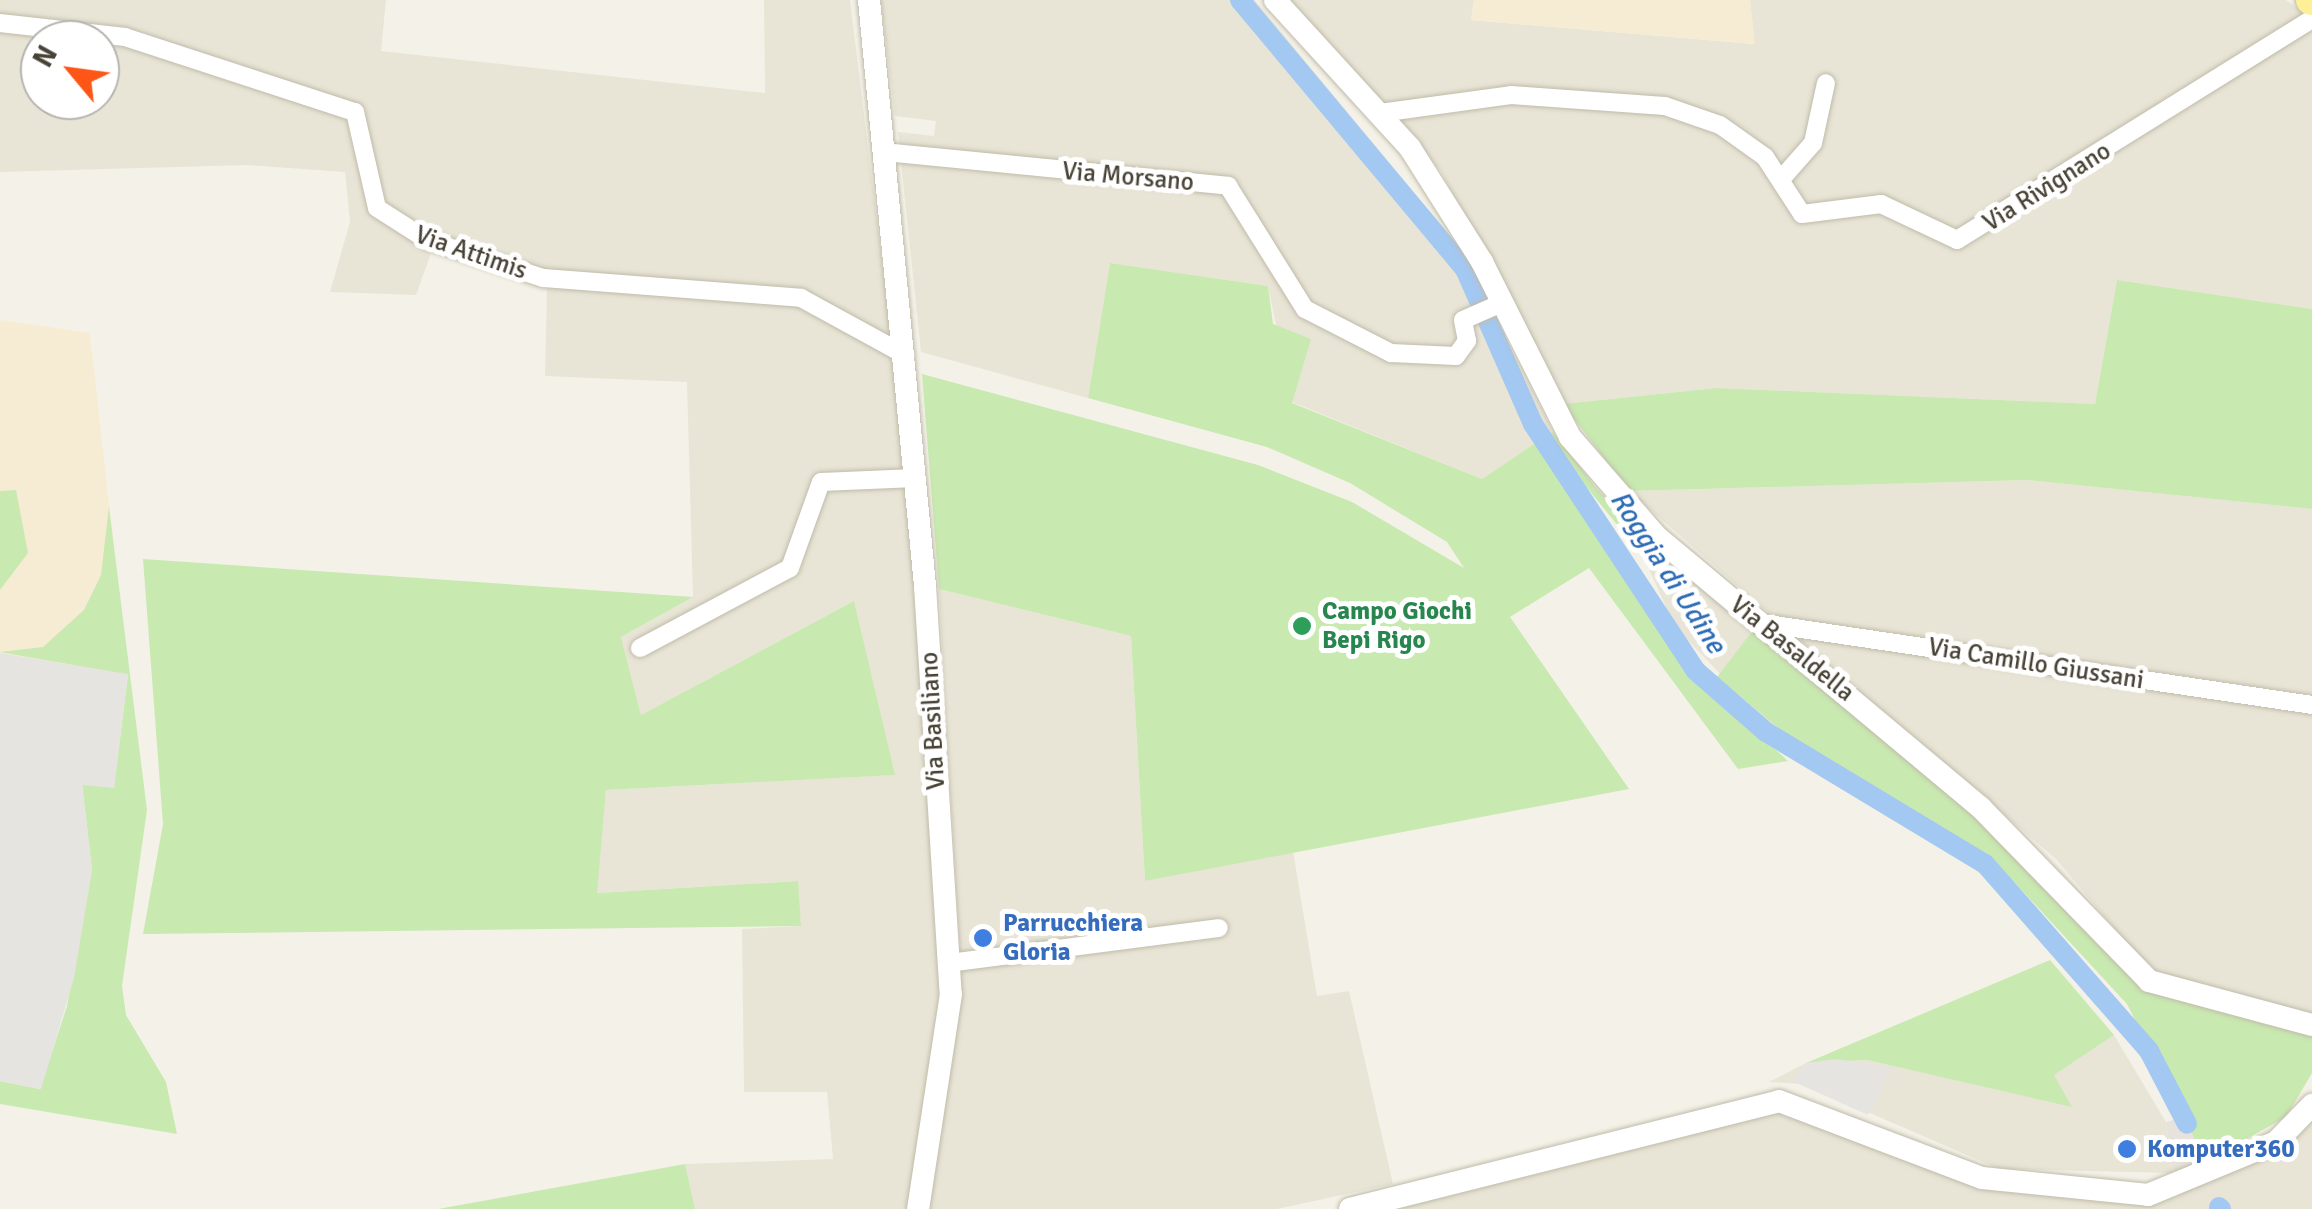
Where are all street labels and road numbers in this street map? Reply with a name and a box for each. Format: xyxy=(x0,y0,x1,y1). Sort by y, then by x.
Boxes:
street label: Via Rivignano xyxy=(1978,136,2116,238)
street label: Via Morsano xyxy=(1061,156,1195,198)
street label: Via Attimis xyxy=(411,220,531,286)
street label: Via Basaldella xyxy=(1724,590,1860,708)
street label: Via Camillo Giussani xyxy=(1926,632,2146,696)
street label: Via Basiliano xyxy=(914,651,952,791)

